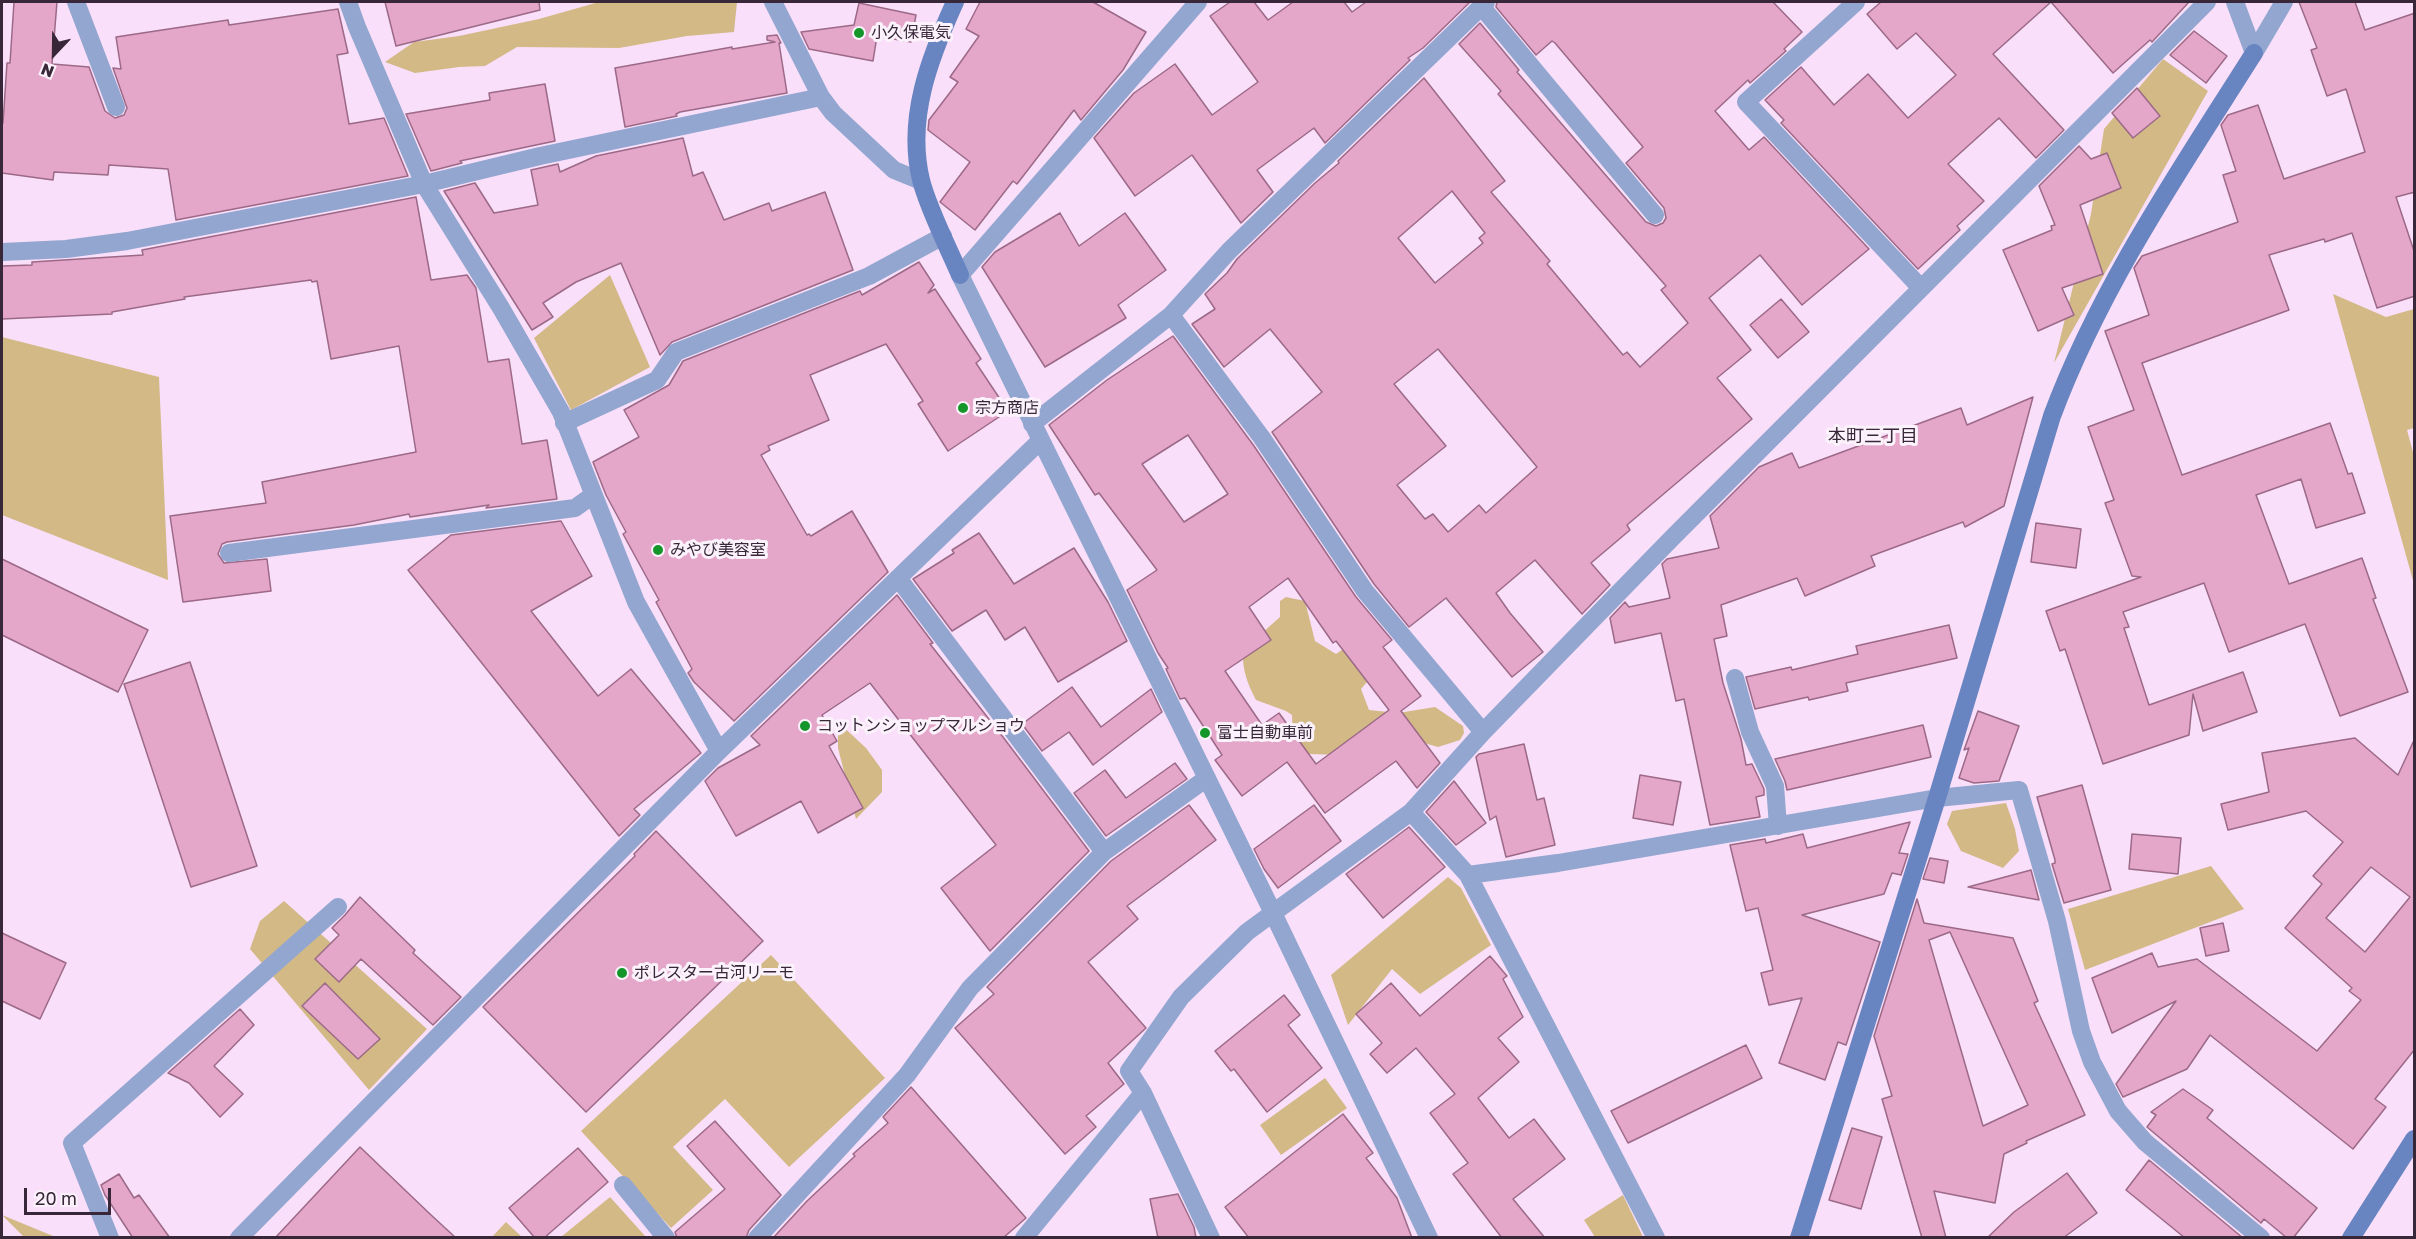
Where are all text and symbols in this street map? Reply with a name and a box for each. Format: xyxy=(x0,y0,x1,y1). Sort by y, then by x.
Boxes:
place label: 小久保電気 xyxy=(871,23,951,43)
north arrow xyxy=(24,24,84,84)
marker: 小久保電気 xyxy=(852,26,866,40)
text: N xyxy=(38,59,57,82)
place label: 宗方商店 xyxy=(975,398,1039,418)
marker: 宗方商店 xyxy=(956,401,970,415)
district label: 本町三丁目 xyxy=(1828,425,1918,447)
place label: みやび美容室 xyxy=(670,540,766,560)
marker: みやび美容室 xyxy=(651,543,665,557)
place label: コットンショップマルショウ xyxy=(817,716,1025,736)
marker: コットンショップマルショウ xyxy=(798,719,812,733)
place label: 富士自動車前 xyxy=(1217,723,1313,743)
marker: 富士自動車前 xyxy=(1198,726,1212,740)
place label: ポレスター古河リーモ xyxy=(634,963,794,983)
marker: ポレスター古河リーモ xyxy=(615,966,629,980)
scale bar xyxy=(27,1176,114,1214)
text: 20 m xyxy=(35,1187,77,1209)

